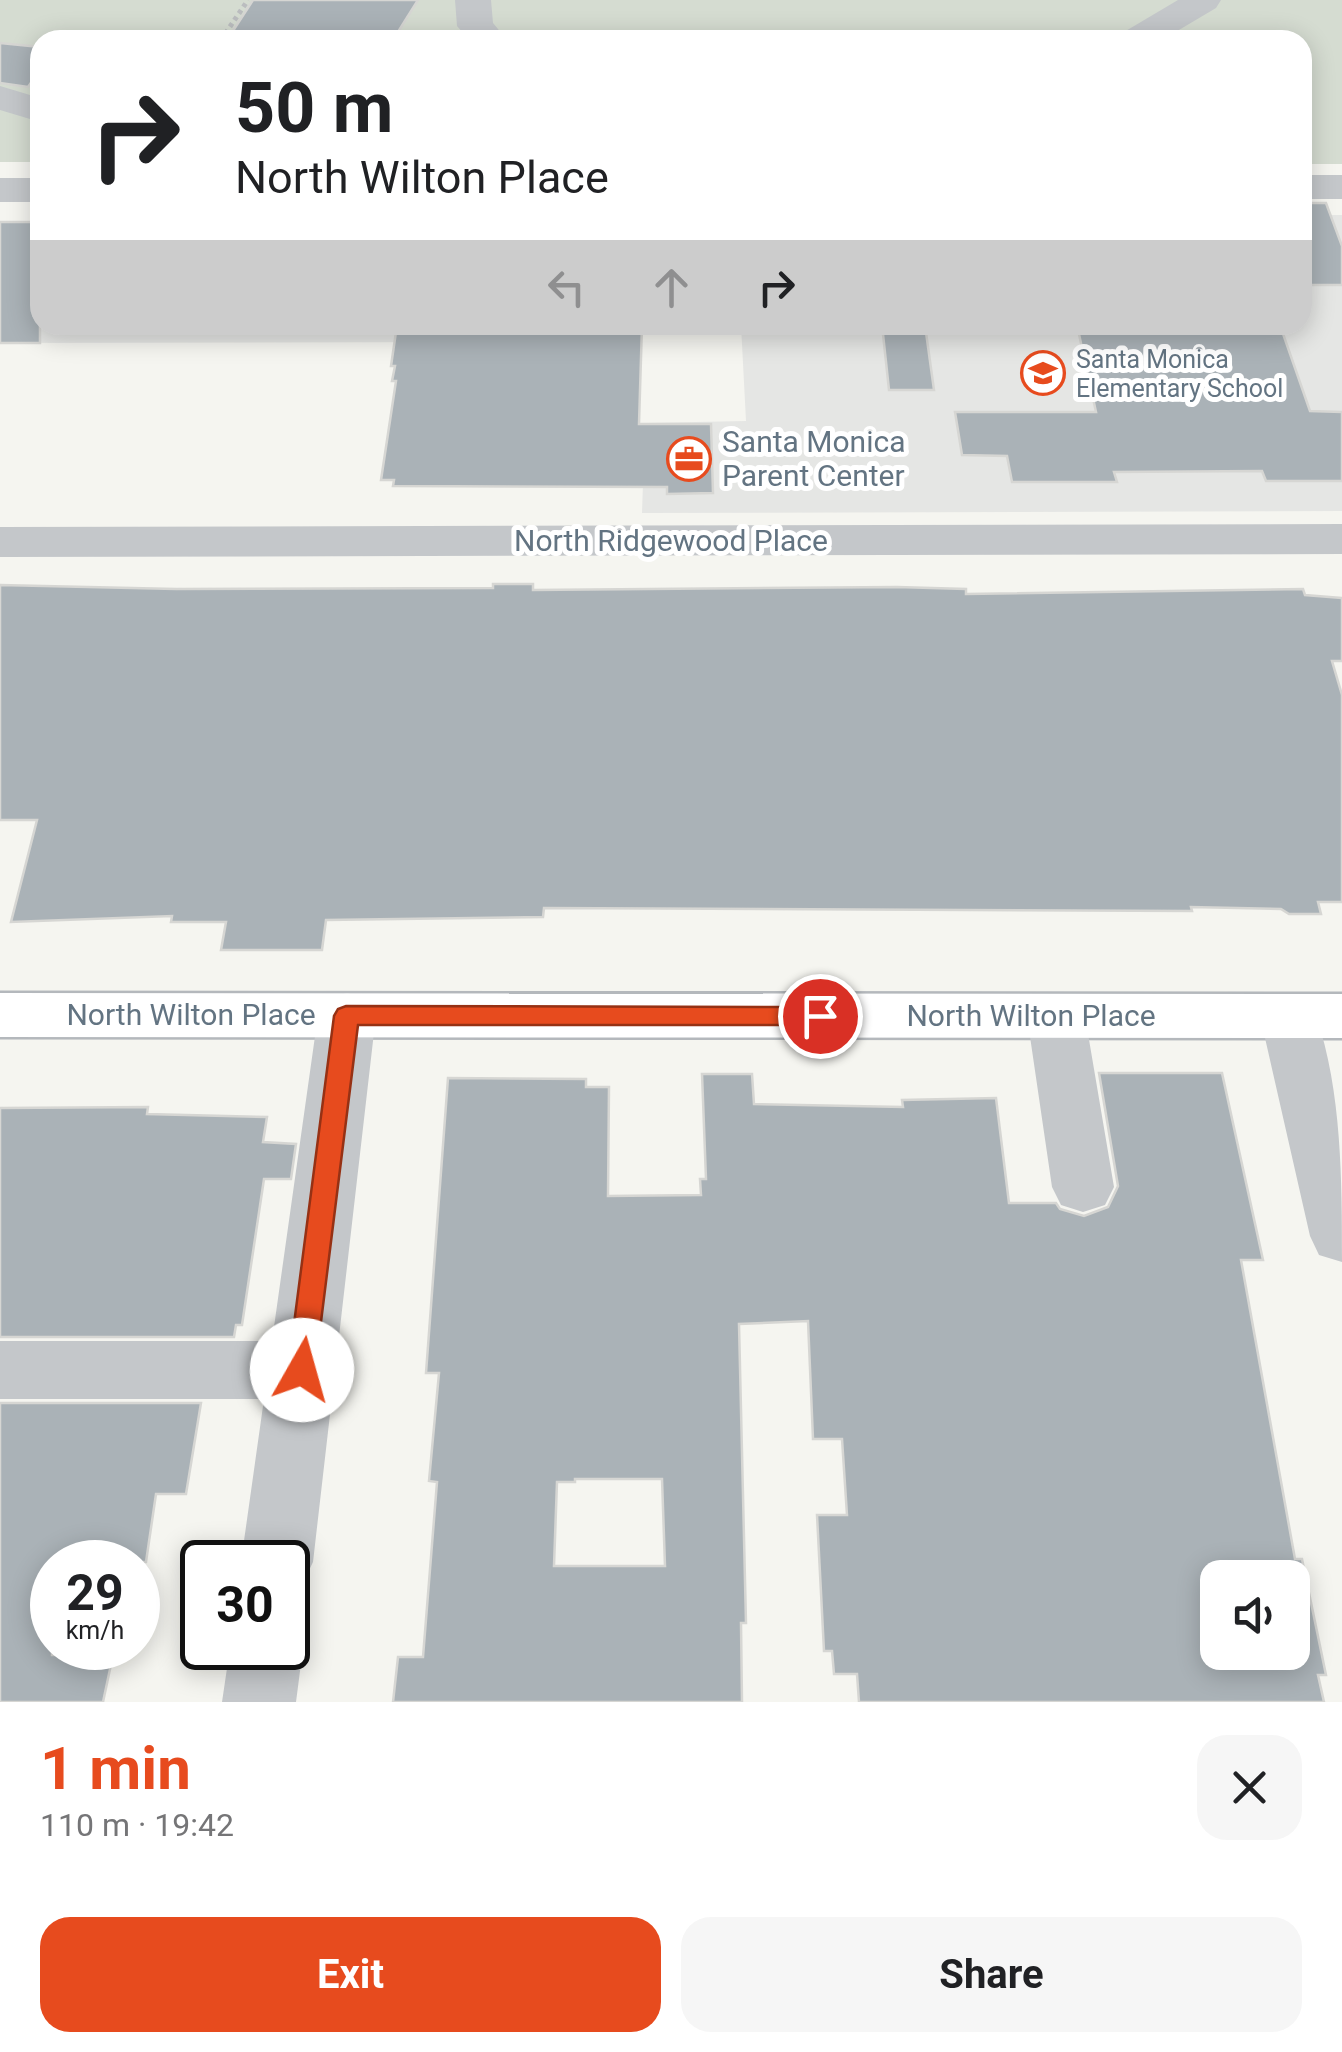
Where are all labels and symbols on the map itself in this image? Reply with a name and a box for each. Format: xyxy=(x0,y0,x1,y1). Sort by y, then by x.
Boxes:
place label: Santa Monica Elementary School xyxy=(1076,345,1283,403)
school or university icon: Santa Monica Elementary School xyxy=(1020,350,1066,396)
place label: Santa Monica Parent Center xyxy=(722,424,905,493)
office icon: Santa Monica Parent Center xyxy=(666,436,712,482)
street label: North Ridgewood Place xyxy=(514,523,828,558)
pin xyxy=(778,974,863,1059)
street label: North Wilton Place xyxy=(66,997,316,1032)
street label: North Wilton Place xyxy=(906,998,1156,1033)
position arrow xyxy=(250,1318,354,1422)
speed limit sign: 30 xyxy=(180,1540,310,1670)

